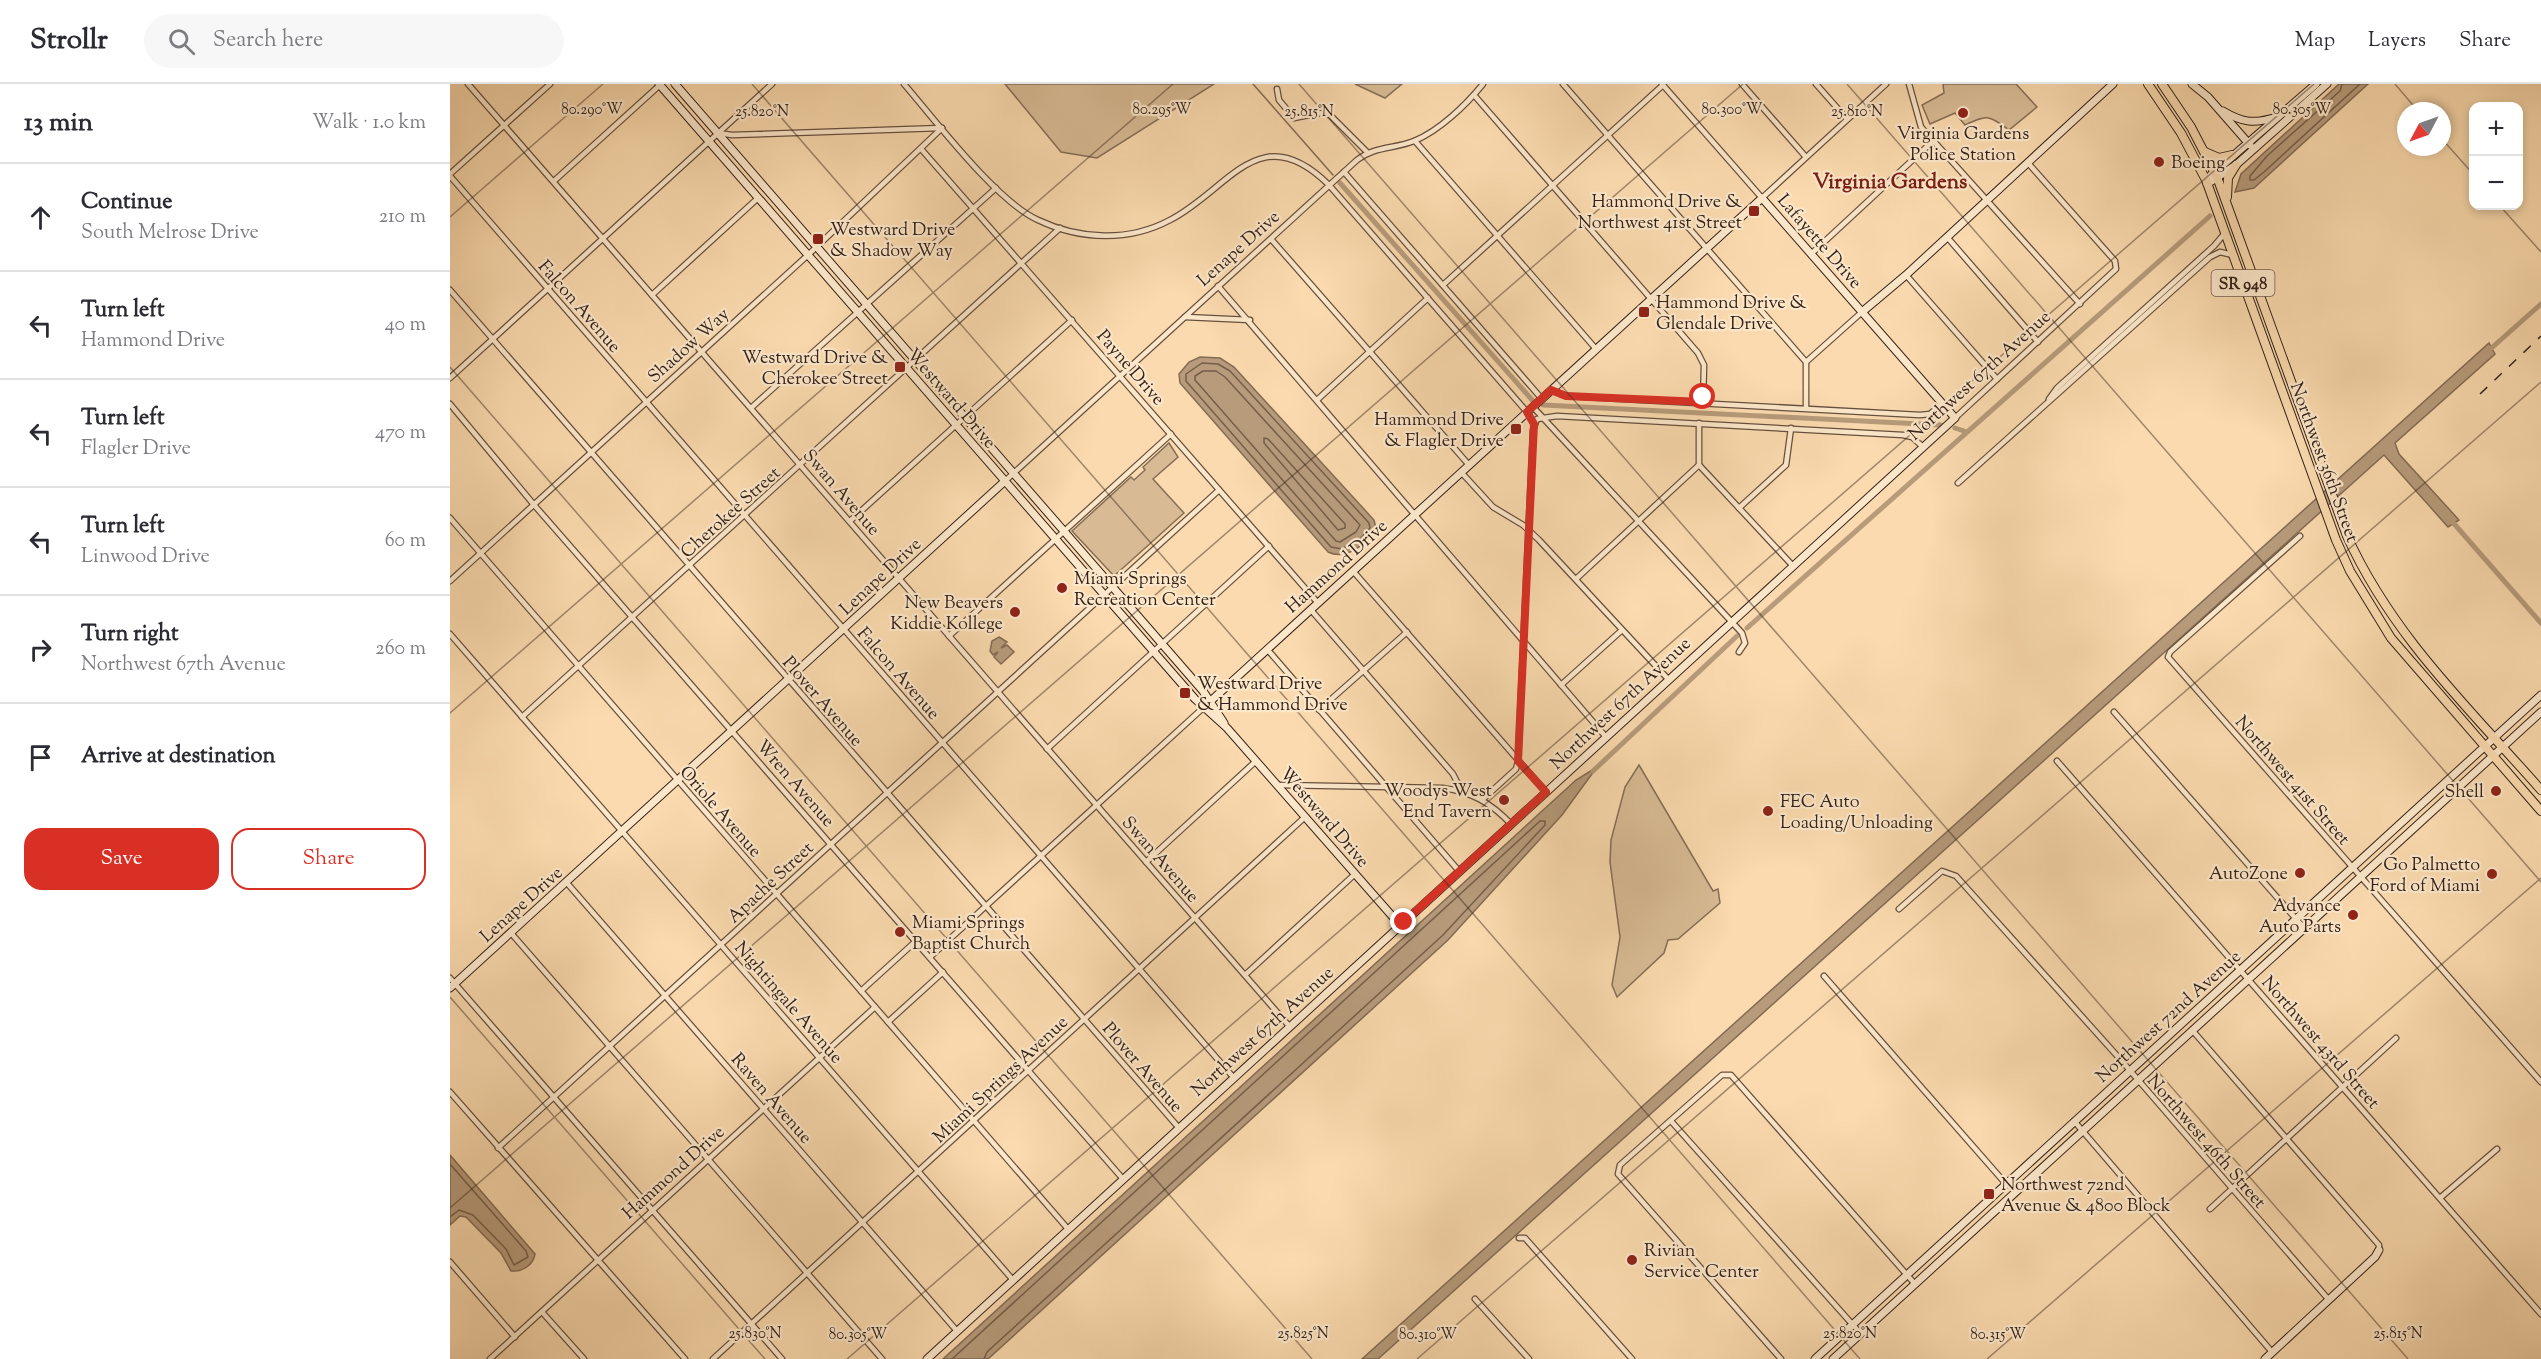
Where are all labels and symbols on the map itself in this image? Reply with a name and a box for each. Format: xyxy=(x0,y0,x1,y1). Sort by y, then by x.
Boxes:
text: 80.290°W xyxy=(561,100,623,121)
text: 80.295°W xyxy=(1133,100,1192,121)
text: 80.300°W xyxy=(1702,100,1763,121)
text: 80.305°W xyxy=(2273,100,2332,121)
text: 25.820°N xyxy=(735,102,789,123)
text: 25.815°N xyxy=(1284,102,1334,123)
text: 25.810°N xyxy=(1831,102,1883,123)
north arrow xyxy=(2397,102,2451,156)
marker: Virginia Gardens Police Station xyxy=(1956,106,1970,120)
place label: Virginia Gardens Police Station xyxy=(1897,122,2029,169)
place label: Boeing xyxy=(2171,151,2225,177)
marker: Boeing xyxy=(2152,155,2166,169)
district label: Virginia Gardens xyxy=(1813,168,1967,198)
street label: Lafayette Drive xyxy=(1770,189,1867,295)
place label: Hammond Drive & Northwest 41st Street xyxy=(1578,190,1742,237)
marker: Hammond Drive & Northwest 41st Street xyxy=(1747,204,1761,218)
street label: Lenape Drive xyxy=(1192,205,1287,294)
place label: Westward Drive & Shadow Way xyxy=(830,218,955,265)
marker: Westward Drive & Shadow Way xyxy=(811,232,825,246)
street label: Falcon Avenue xyxy=(531,255,626,359)
road number: SR 948 xyxy=(2212,270,2274,296)
place label: Hammond Drive & Glendale Drive xyxy=(1656,291,1807,338)
street label: Shadow Way xyxy=(643,303,736,390)
marker: Hammond Drive & Glendale Drive xyxy=(1637,305,1651,319)
street label: Northwest 67th Avenue xyxy=(1903,305,2058,448)
street label: Payne Drive xyxy=(1089,325,1170,412)
street label: Westward Drive xyxy=(900,343,1001,455)
place label: Westward Drive & Cherokee Street xyxy=(742,346,888,393)
marker: Westward Drive & Cherokee Street xyxy=(893,360,907,374)
street label: Northwest 36th Street xyxy=(2282,379,2364,546)
route start xyxy=(1689,383,1715,409)
place label: Hammond Drive & Flagler Drive xyxy=(1374,408,1504,455)
marker: Hammond Drive & Flagler Drive xyxy=(1509,422,1523,436)
street label: Swan Avenue xyxy=(796,444,885,542)
street label: Cherokee Street xyxy=(676,462,787,565)
street label: Hammond Drive xyxy=(1280,514,1394,621)
street label: Lenape Drive xyxy=(835,533,928,622)
place label: Miami Springs Recreation Center xyxy=(1074,567,1216,614)
marker: Miami Springs Recreation Center xyxy=(1055,581,1069,595)
place label: New Beavers Kiddie Kollege xyxy=(890,591,1003,638)
marker: New Beavers Kiddie Kollege xyxy=(1008,605,1022,619)
street label: Falcon Avenue xyxy=(850,622,945,726)
street label: Northwest 67th Avenue xyxy=(1545,632,1698,777)
street label: Plover Avenue xyxy=(775,651,868,753)
place label: Westward Drive & Hammond Drive xyxy=(1197,672,1348,719)
marker: Westward Drive & Hammond Drive xyxy=(1178,686,1192,700)
street label: Northwest 41st Street xyxy=(2228,711,2355,852)
street label: Wren Avenue xyxy=(749,735,840,834)
street label: Oriole Avenue xyxy=(672,761,767,864)
street label: Westward Drive xyxy=(1273,762,1374,874)
place label: Woodys West End Tavern xyxy=(1384,779,1492,826)
place label: Shell xyxy=(2445,780,2484,806)
marker: Shell xyxy=(2489,784,2503,798)
place label: FEC Auto Loading/Unloading xyxy=(1780,790,1933,837)
marker: Woodys West End Tavern xyxy=(1497,793,1511,807)
marker: FEC Auto Loading/Unloading xyxy=(1761,804,1775,818)
street label: Swan Avenue xyxy=(1115,811,1204,909)
street label: Apache Street xyxy=(722,837,820,930)
place label: Go Palmetto Ford of Miami xyxy=(2370,853,2480,900)
street label: Lenape Drive xyxy=(475,861,570,950)
place label: AutoZone xyxy=(2209,862,2288,888)
marker: AutoZone xyxy=(2293,866,2307,880)
marker: Go Palmetto Ford of Miami xyxy=(2485,867,2499,881)
place label: Advance Auto Parts xyxy=(2259,894,2341,941)
route end xyxy=(1390,908,1416,934)
marker: Advance Auto Parts xyxy=(2346,908,2360,922)
place label: Miami Springs Baptist Church xyxy=(912,911,1031,958)
marker: Miami Springs Baptist Church xyxy=(893,925,907,939)
street label: Nightingale Avenue xyxy=(727,936,848,1070)
street label: Northwest 72nd Avenue xyxy=(2091,945,2248,1090)
street label: Northwest 67th Avenue xyxy=(1186,961,1341,1104)
street label: Northwest 43rd Street xyxy=(2254,971,2385,1116)
street label: Miami Springs Avenue xyxy=(928,1011,1075,1150)
street label: Plover Avenue xyxy=(1095,1017,1188,1119)
street label: Raven Avenue xyxy=(724,1048,817,1150)
street label: Northwest 46th Street xyxy=(2140,1069,2271,1215)
street label: Hammond Drive xyxy=(617,1120,731,1227)
place label: Northwest 72nd Avenue & 4800 Block xyxy=(2001,1173,2171,1220)
marker: Northwest 72nd Avenue & 4800 Block xyxy=(1982,1187,1996,1201)
place label: Rivian Service Center xyxy=(1644,1239,1759,1286)
marker: Rivian Service Center xyxy=(1625,1253,1639,1267)
text: 25.830°N xyxy=(729,1324,781,1345)
text: 25.825°N xyxy=(1277,1324,1329,1345)
text: 25.820°N xyxy=(1823,1324,1877,1345)
text: 25.815°N xyxy=(2373,1324,2423,1345)
text: 80.305°W xyxy=(829,1325,888,1346)
text: 80.310°W xyxy=(1399,1325,1457,1346)
text: 80.315°W xyxy=(1970,1325,2026,1346)

